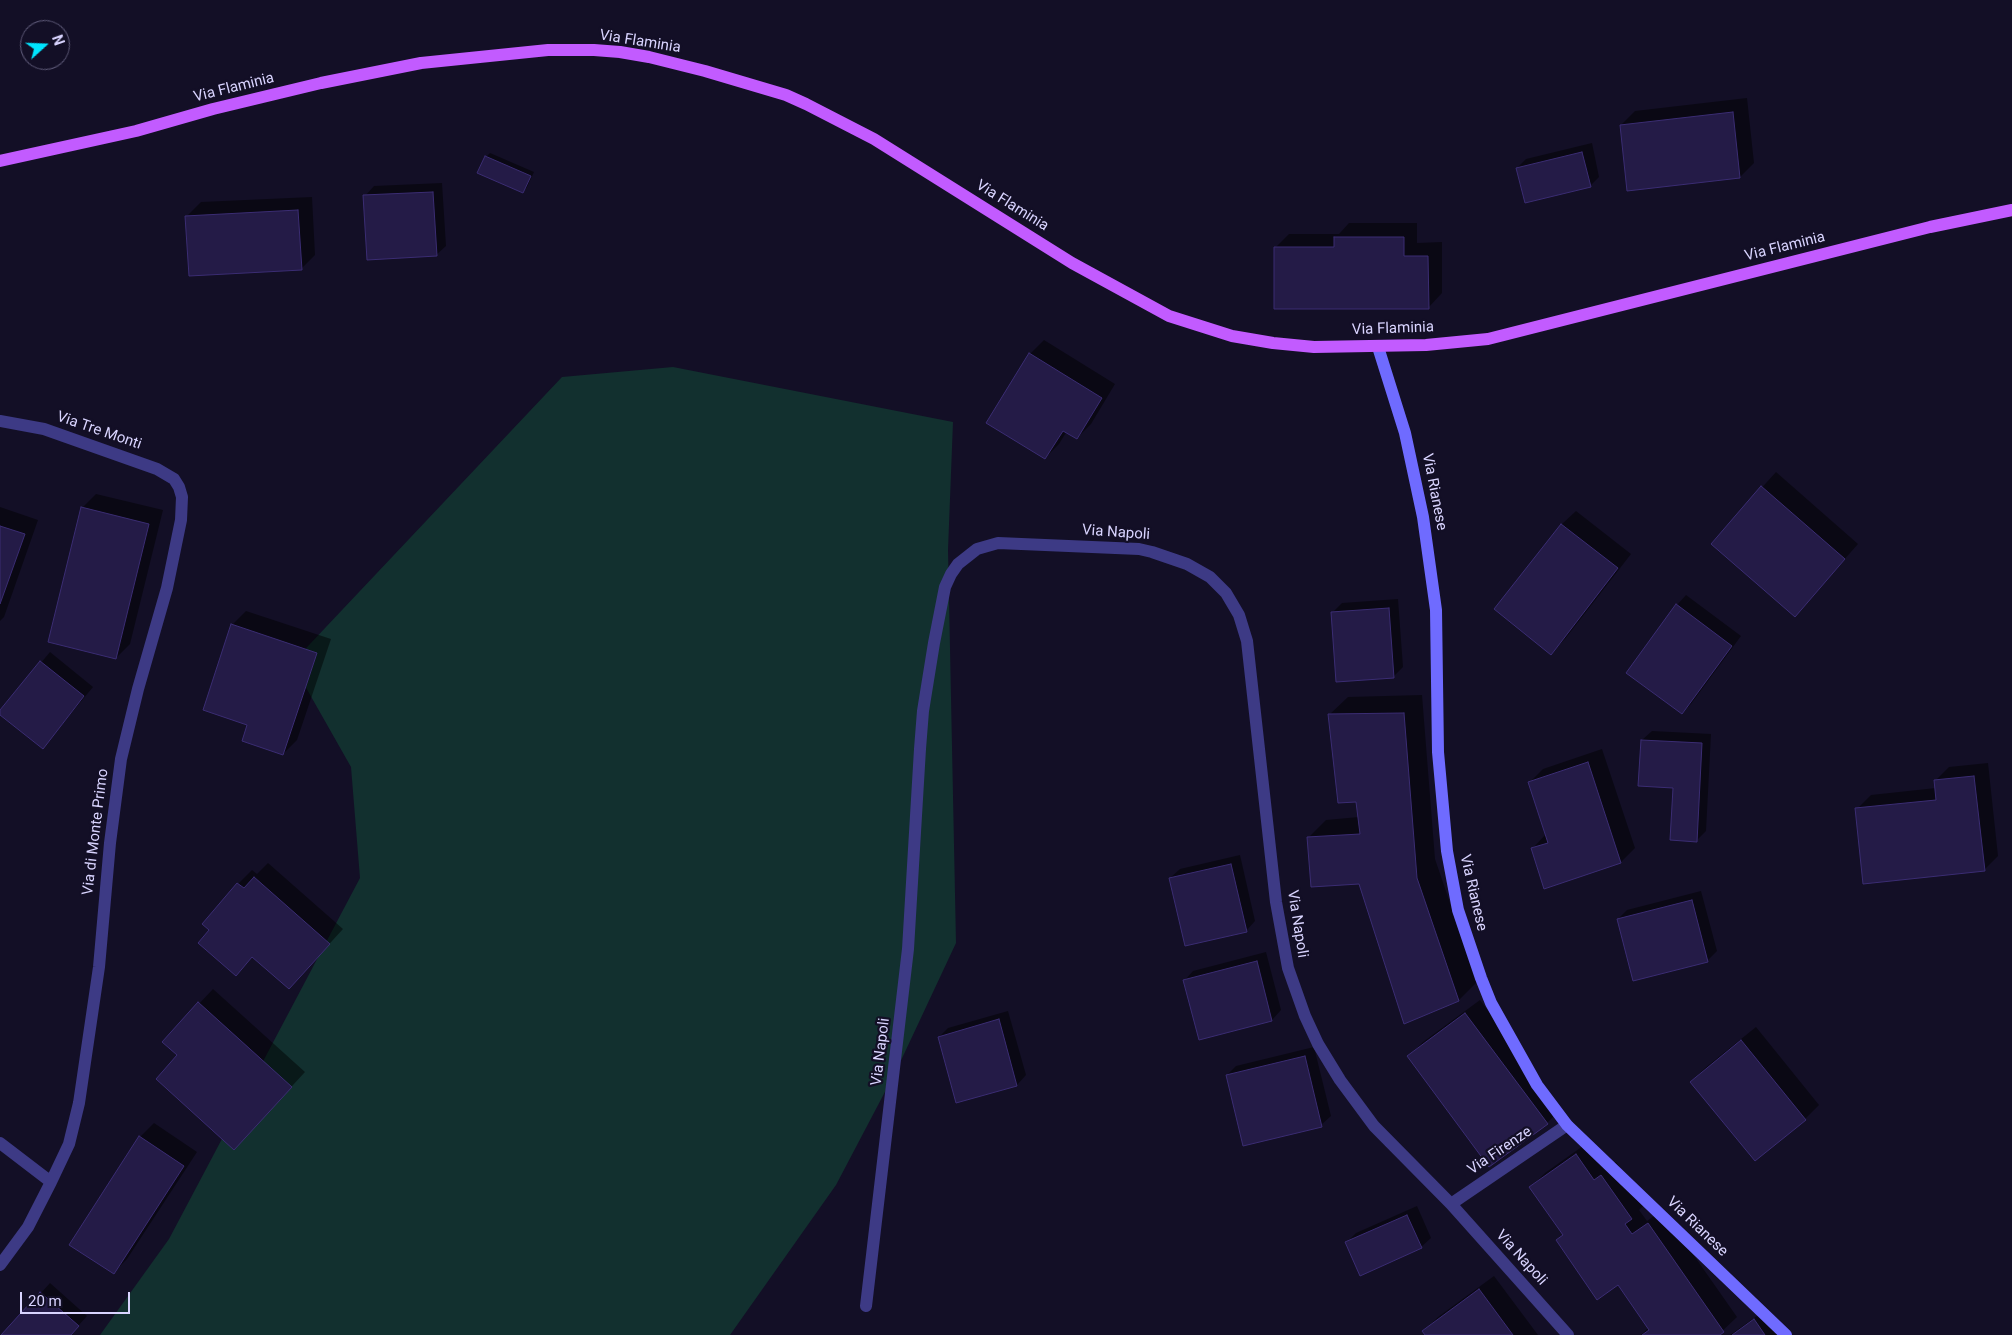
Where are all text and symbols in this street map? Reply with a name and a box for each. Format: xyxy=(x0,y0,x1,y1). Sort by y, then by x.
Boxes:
north arrow xyxy=(20,20,70,70)
street label: Via Flaminia xyxy=(598,27,682,57)
text: N xyxy=(49,33,67,48)
street label: Via Flaminia xyxy=(192,69,276,107)
street label: Via Flaminia xyxy=(972,177,1052,235)
street label: Via Flaminia xyxy=(1743,228,1827,266)
street label: Via Flaminia xyxy=(1352,319,1434,339)
street label: Via Tre Monti xyxy=(54,408,144,454)
street label: Via Rianese xyxy=(1418,452,1450,532)
street label: Via Napoli xyxy=(1081,522,1151,544)
street label: Via di Monte Primo xyxy=(79,768,113,896)
street label: Via Rianese xyxy=(1455,853,1491,933)
street label: Via Napoli xyxy=(1283,889,1311,959)
street label: Via Napoli xyxy=(868,1017,894,1087)
street label: Via Firenze xyxy=(1465,1123,1535,1179)
street label: Via Rianese xyxy=(1663,1193,1731,1261)
street label: Via Napoli xyxy=(1491,1227,1551,1289)
scale bar xyxy=(22,1282,132,1314)
text: 20 m xyxy=(28,1292,62,1310)

